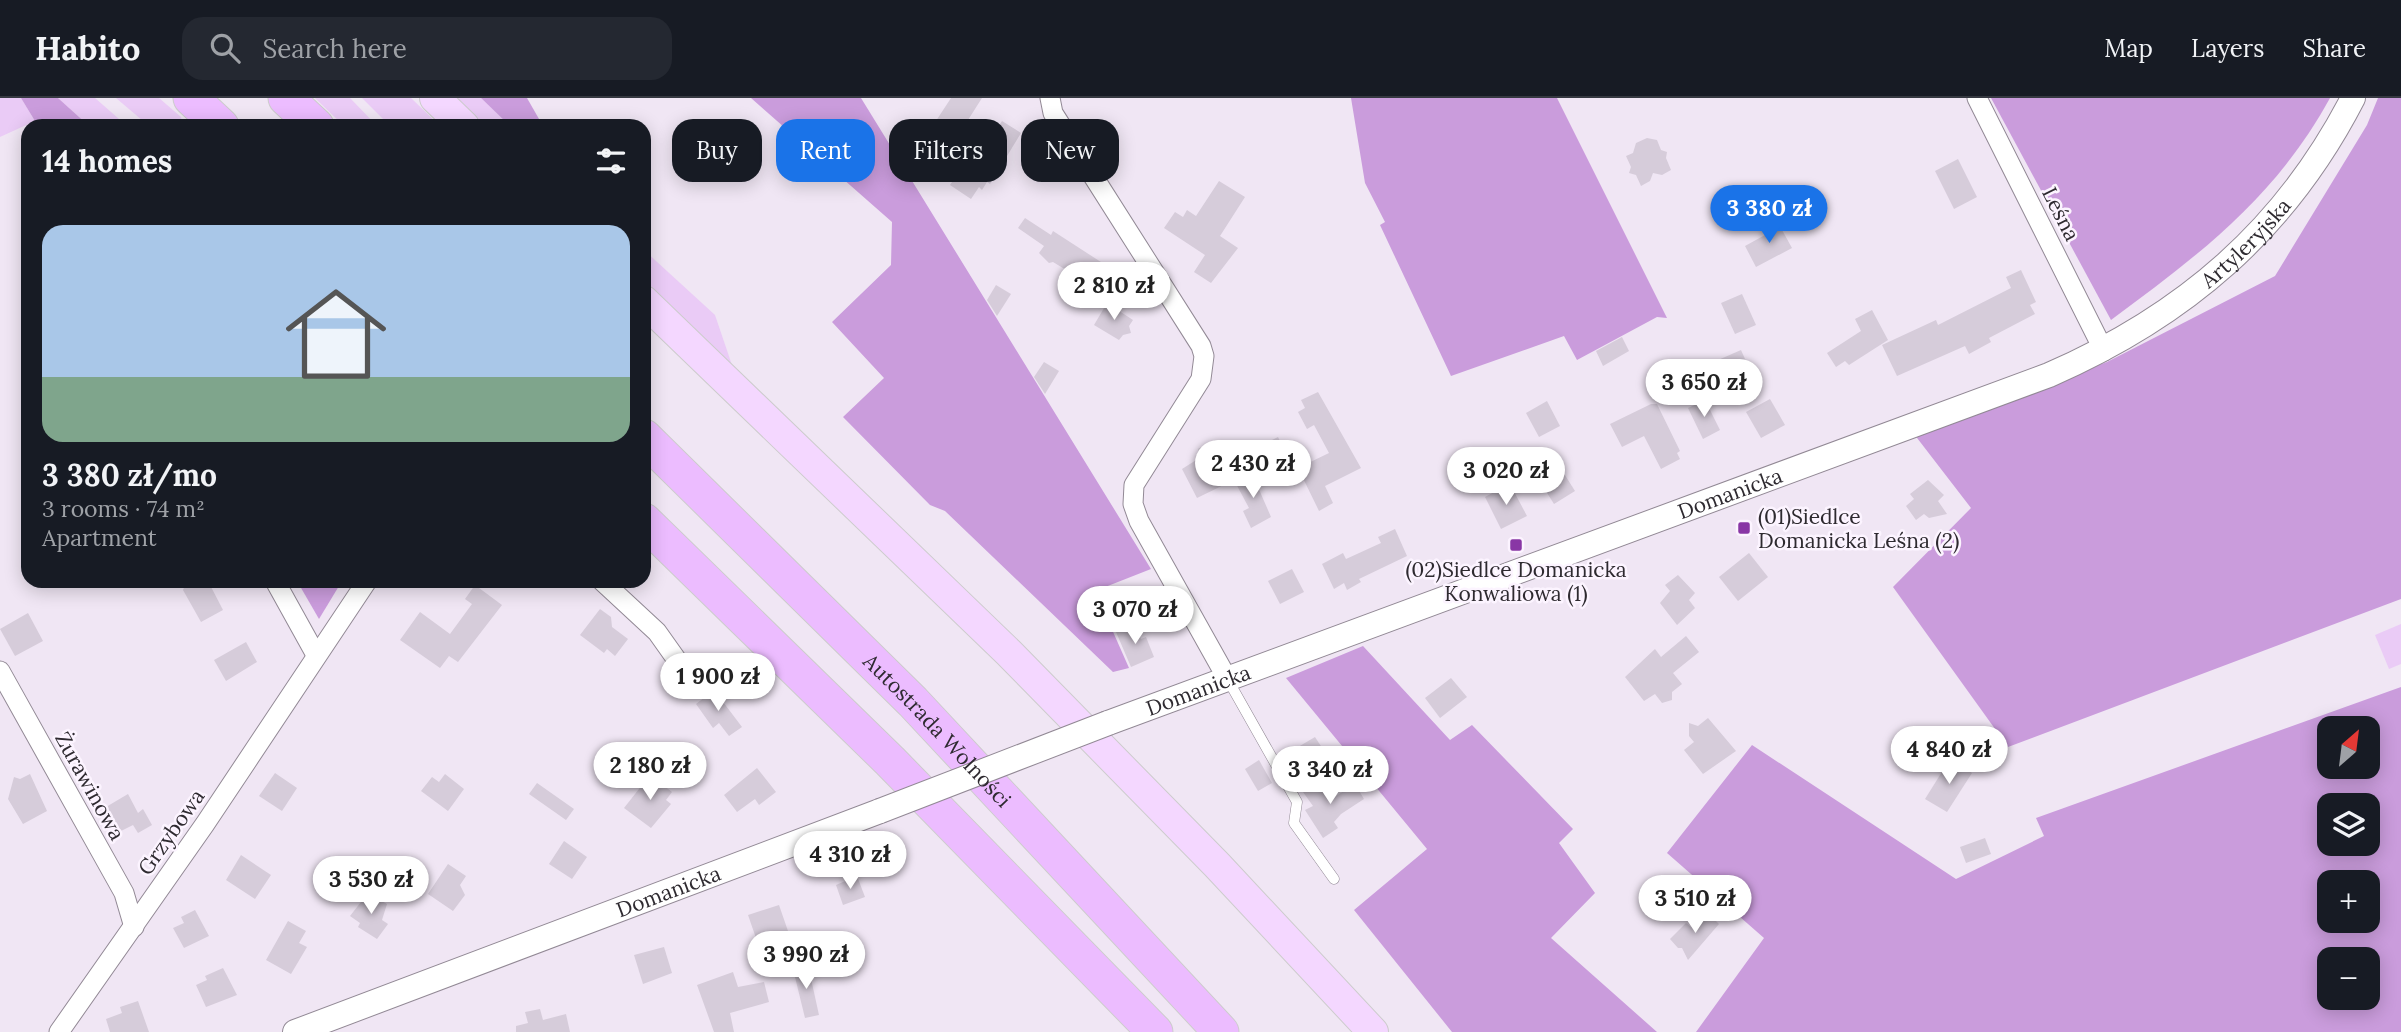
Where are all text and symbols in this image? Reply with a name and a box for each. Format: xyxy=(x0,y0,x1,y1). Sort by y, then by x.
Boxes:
search box xyxy=(182,17,672,80)
text: Habito xyxy=(35,27,140,69)
icon: search xyxy=(206,29,244,67)
text: Search here xyxy=(262,32,407,65)
text: Map xyxy=(2104,33,2153,64)
text: Layers xyxy=(2191,33,2264,64)
text: Share xyxy=(2302,33,2366,64)
chip: Buy xyxy=(672,119,762,182)
chip: Rent xyxy=(776,119,875,182)
chip: Filters xyxy=(889,119,1007,182)
chip: New xyxy=(1021,119,1119,182)
text: 14 homes xyxy=(42,142,172,180)
icon: filters xyxy=(592,142,630,180)
street label: Leśna xyxy=(2036,183,2086,246)
pin: 3 380 zł xyxy=(1697,186,1841,245)
street label: Artyleryjska xyxy=(2194,192,2297,294)
text: 3 380 zł xyxy=(1726,193,1812,222)
pin: 2 810 zł xyxy=(1042,262,1186,322)
text: 2 810 zł xyxy=(1074,270,1154,299)
icon: home xyxy=(273,271,399,397)
pin: 3 650 zł xyxy=(1632,360,1776,419)
text: 3 650 zł xyxy=(1662,367,1746,396)
pin: 2 430 zł xyxy=(1181,440,1325,500)
text: 2 430 zł xyxy=(1211,448,1295,477)
pin: 3 020 zł xyxy=(1434,448,1578,507)
text: 3 020 zł xyxy=(1463,455,1549,484)
text: 3 380 zł/mo xyxy=(42,456,217,494)
street label: Domanicka xyxy=(1674,461,1786,525)
text: 3 rooms · 74 m² xyxy=(42,494,205,523)
place label: (01)Siedlce Domanicka Leśna (2) xyxy=(1758,503,1959,554)
marker: (01)Siedlce Domanicka Leśna (2) xyxy=(1736,520,1752,536)
text: Apartment xyxy=(42,523,157,552)
marker: (02)Siedlce Domanicka Konwaliowa (1) xyxy=(1508,537,1524,553)
place label: (02)Siedlce Domanicka Konwaliowa (1) xyxy=(1405,556,1627,607)
pin: 3 070 zł xyxy=(1063,587,1207,646)
text: 3 070 zł xyxy=(1093,594,1177,623)
street label: Autostrada Wolności xyxy=(857,647,1018,813)
pin: 1 900 zł xyxy=(646,654,790,713)
street label: Domanicka xyxy=(1142,658,1254,721)
text: 1 900 zł xyxy=(676,661,760,690)
north arrow xyxy=(2317,716,2380,779)
map controls xyxy=(2317,716,2380,1010)
pin: 4 840 zł xyxy=(1877,726,2021,786)
street label: Żurawinowa xyxy=(49,727,131,845)
text: 4 840 zł xyxy=(1907,734,1991,763)
pin: 2 180 zł xyxy=(578,742,722,802)
pin: 3 340 zł xyxy=(1258,746,1402,806)
text: 2 180 zł xyxy=(610,750,690,779)
text: 3 340 zł xyxy=(1288,754,1372,783)
street label: Grzybowa xyxy=(132,784,210,880)
button: layers xyxy=(2317,793,2380,856)
pin: 4 310 zł xyxy=(778,832,922,891)
text: 4 310 zł xyxy=(809,839,891,868)
pin: 3 530 zł xyxy=(299,856,443,916)
street label: Domanicka xyxy=(612,859,724,923)
text: 3 530 zł xyxy=(329,864,413,893)
button: + xyxy=(2317,870,2380,933)
pin: 3 510 zł xyxy=(1623,876,1767,935)
text: 3 510 zł xyxy=(1655,883,1735,912)
pin: 3 990 zł xyxy=(734,932,878,991)
text: 3 990 zł xyxy=(763,939,849,968)
button: − xyxy=(2317,947,2380,1010)

